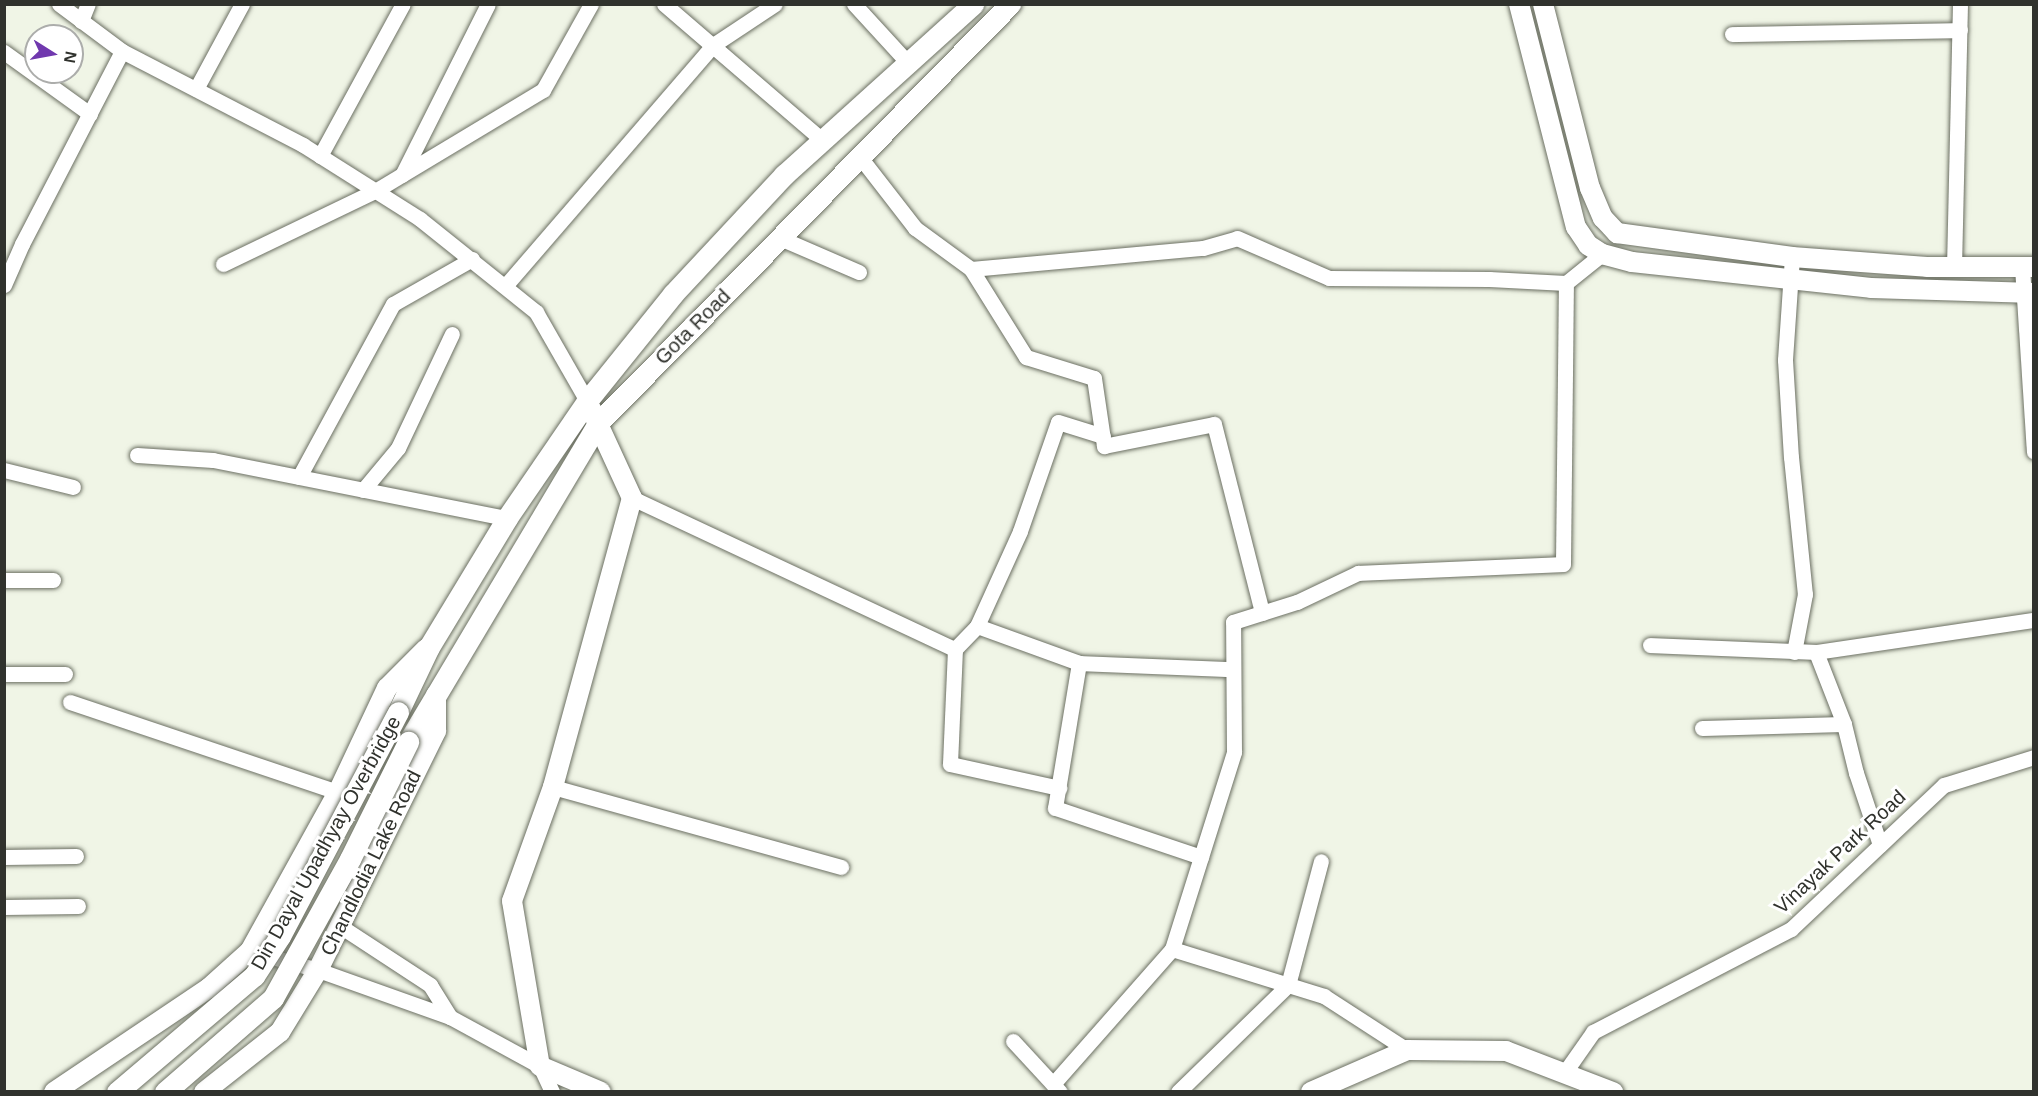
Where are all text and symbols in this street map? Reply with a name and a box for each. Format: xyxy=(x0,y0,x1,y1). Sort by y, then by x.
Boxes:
north arrow xyxy=(24,24,84,84)
text: N xyxy=(61,50,80,64)
street label: Gota Road xyxy=(650,284,736,370)
street label: Din Dayal Upadhyay Overbridge xyxy=(246,712,406,974)
street label: Chandlodia Lake Road xyxy=(316,766,426,960)
street label: Vinayak Park Road xyxy=(1769,785,1911,919)

